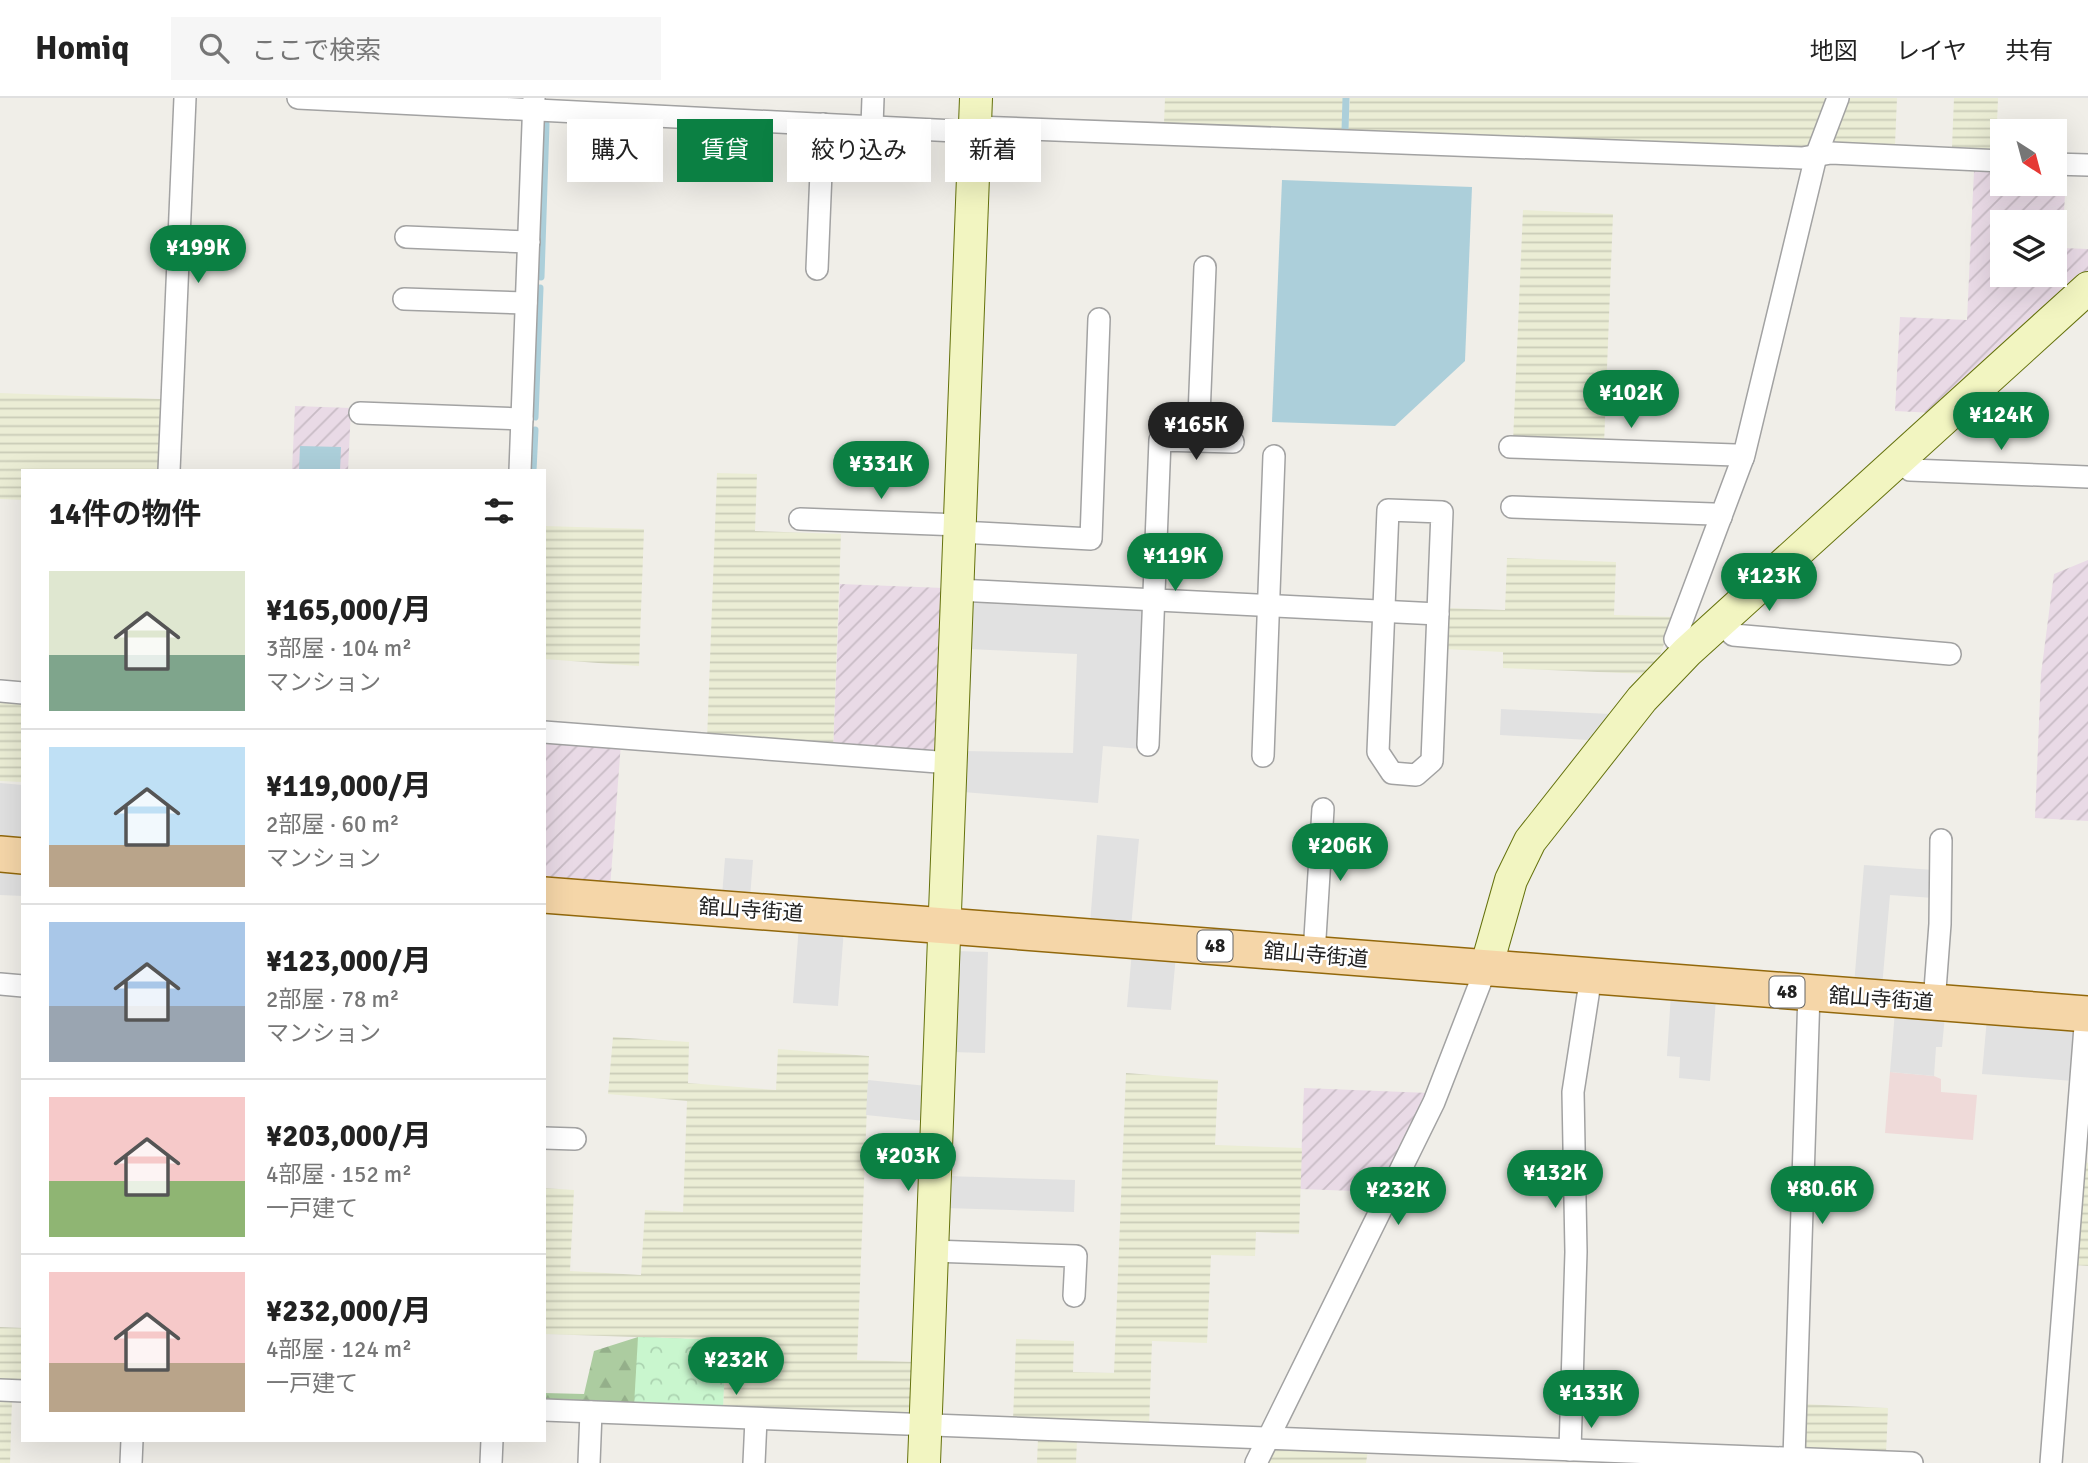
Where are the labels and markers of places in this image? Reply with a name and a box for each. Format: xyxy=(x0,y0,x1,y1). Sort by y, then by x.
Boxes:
pin: ¥199K xyxy=(149,226,247,285)
pin: ¥102K xyxy=(1582,370,1680,430)
pin: ¥124K xyxy=(1952,392,2050,452)
pin: ¥165K xyxy=(1147,402,1245,462)
pin: ¥331K xyxy=(832,442,930,501)
pin: ¥119K xyxy=(1126,533,1224,593)
pin: ¥123K xyxy=(1720,554,1818,613)
pin: ¥206K xyxy=(1291,824,1389,883)
pin: ¥203K xyxy=(859,1134,957,1193)
pin: ¥132K xyxy=(1506,1150,1604,1210)
pin: ¥80.6K xyxy=(1765,1166,1879,1226)
pin: ¥232K xyxy=(1349,1168,1447,1227)
pin: ¥232K xyxy=(687,1338,785,1397)
pin: ¥133K xyxy=(1542,1370,1640,1430)

